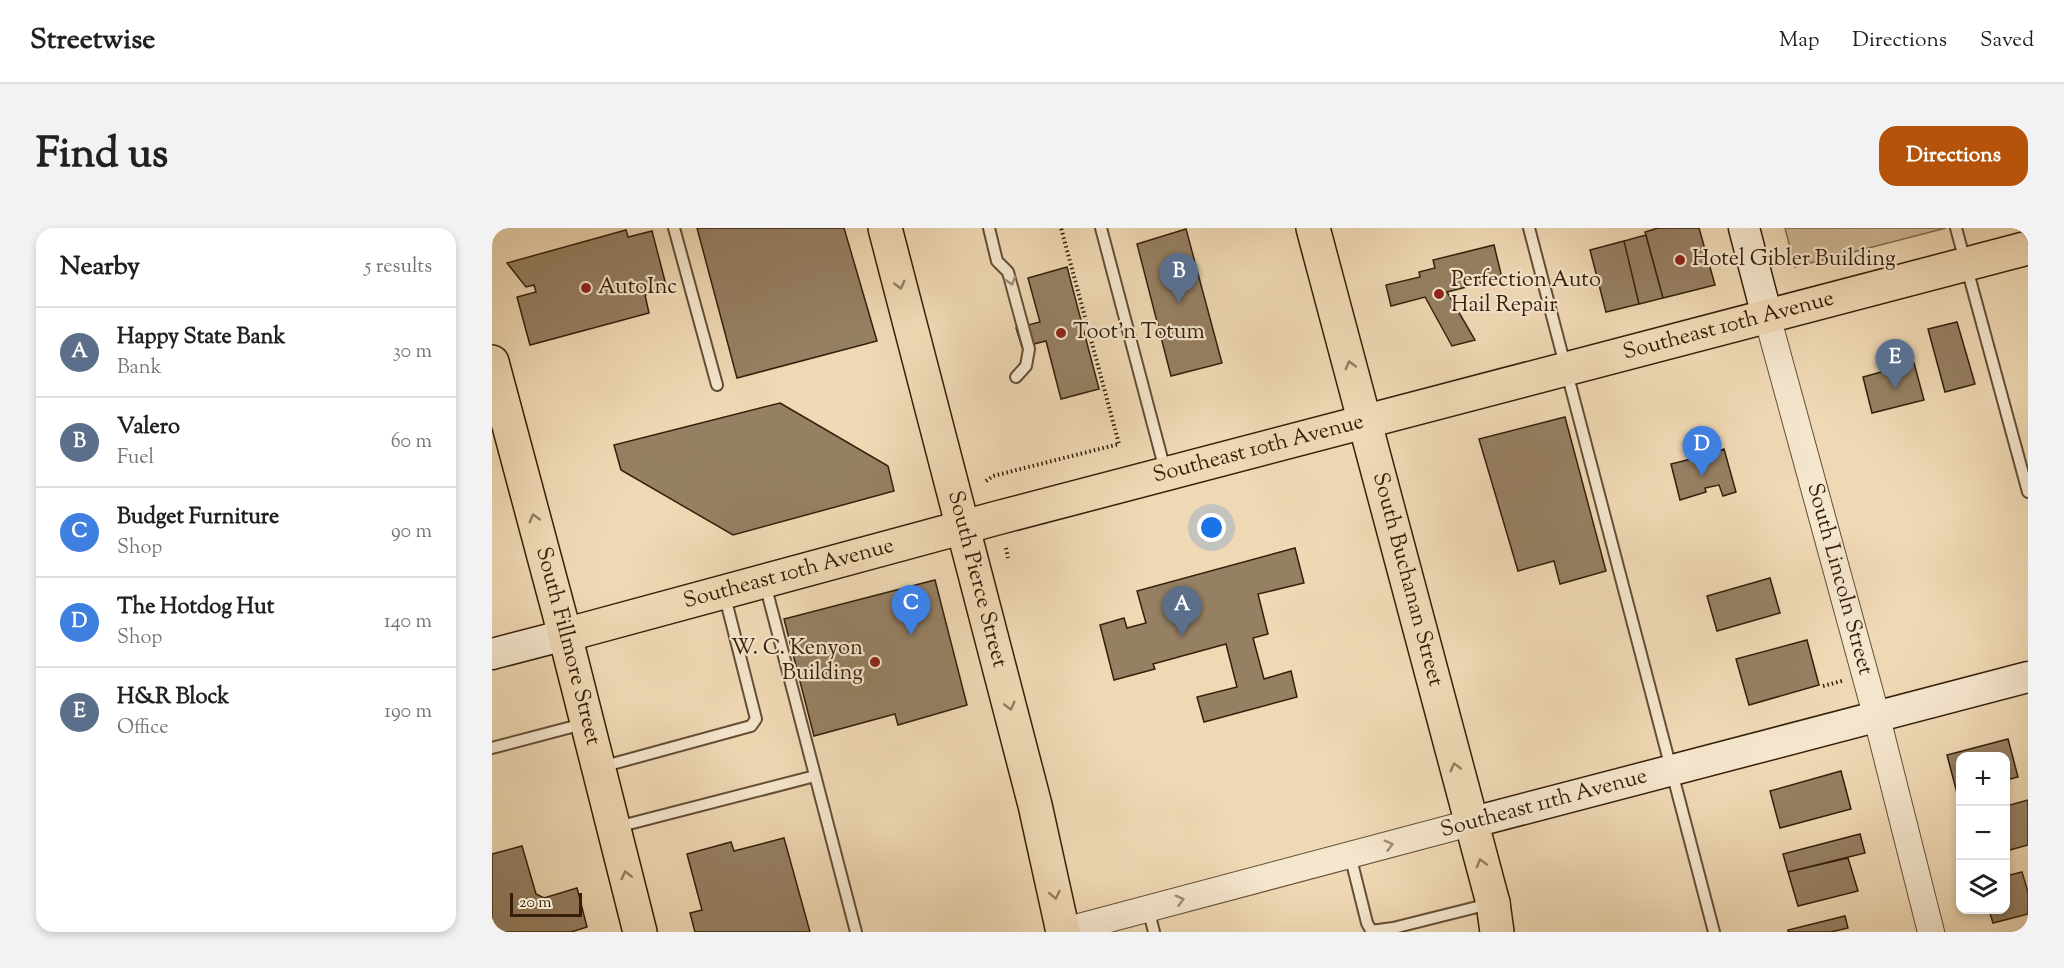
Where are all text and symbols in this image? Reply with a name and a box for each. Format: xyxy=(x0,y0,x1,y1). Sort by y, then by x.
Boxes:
text: Streetwise xyxy=(30,21,155,61)
text: Map xyxy=(1779,26,1819,56)
text: Directions xyxy=(1852,26,1947,56)
text: Saved xyxy=(1980,26,2034,56)
text: Find us xyxy=(36,126,168,186)
button: Directions xyxy=(1879,126,2028,186)
place label: Hotel Gibler Building xyxy=(1692,244,1896,276)
text: Nearby xyxy=(60,249,140,286)
text: 5 results xyxy=(365,253,432,282)
marker: Hotel Gibler Building xyxy=(1673,253,1687,267)
pin: B xyxy=(1160,254,1198,303)
place label: Perfection Auto Hail Repair xyxy=(1451,265,1601,322)
place label: AutoInc xyxy=(598,272,677,304)
one-way arrow xyxy=(1004,275,1016,286)
one-way arrow xyxy=(893,279,905,289)
marker: AutoInc xyxy=(579,281,593,295)
street label: Southeast 10th Avenue xyxy=(1620,283,1838,369)
marker: Perfection Auto Hail Repair xyxy=(1432,287,1446,301)
place label: Toot'n Totum xyxy=(1073,317,1205,349)
text: Happy State Bank xyxy=(117,322,286,354)
marker: Toot'n Totum xyxy=(1054,326,1068,340)
text: A xyxy=(71,338,88,367)
text: 30 m xyxy=(393,338,432,367)
pin: E xyxy=(1876,340,1914,389)
text: Bank xyxy=(117,354,162,383)
one-way arrow xyxy=(1344,360,1357,370)
street label: Southeast 10th Avenue xyxy=(1150,407,1368,492)
text: Valero xyxy=(117,412,180,444)
pin: D xyxy=(1682,426,1722,476)
text: B xyxy=(73,428,86,457)
text: 60 m xyxy=(391,428,432,457)
text: Fuel xyxy=(117,444,154,473)
street label: South Buchanan Street xyxy=(1363,469,1451,691)
street label: South Lincoln Street xyxy=(1797,480,1881,679)
street label: South Pierce Street xyxy=(938,487,1015,672)
text: Budget Furniture xyxy=(117,502,279,534)
one-way arrow xyxy=(528,513,541,523)
your location xyxy=(1197,513,1226,542)
text: C xyxy=(71,518,88,547)
text: 90 m xyxy=(391,518,432,547)
street label: Southeast 10th Avenue xyxy=(680,531,898,618)
text: Shop xyxy=(117,534,162,563)
street label: South Fillmore Street xyxy=(526,544,608,749)
pin: C xyxy=(892,586,930,635)
pin: A xyxy=(1162,586,1202,636)
text: The Hotdog Hut xyxy=(117,592,274,624)
text: D xyxy=(72,608,87,637)
text: 140 m xyxy=(384,608,432,637)
text: Shop xyxy=(117,624,162,653)
place label: W. C. Kenyon Building xyxy=(731,633,863,690)
marker: W. C. Kenyon Building xyxy=(868,655,882,669)
text: H&R Block xyxy=(117,682,229,714)
text: E xyxy=(73,698,86,727)
text: 190 m xyxy=(384,698,432,727)
one-way arrow xyxy=(1002,701,1015,711)
text: Office xyxy=(117,714,169,743)
map controls xyxy=(1956,752,2010,914)
button: + xyxy=(1956,752,2010,806)
street label: Southeast 11th Avenue xyxy=(1437,761,1651,847)
one-way arrow xyxy=(1450,762,1463,772)
button: − xyxy=(1956,806,2010,860)
one-way arrow xyxy=(1383,839,1393,852)
one-way arrow xyxy=(1476,859,1488,869)
button: layers xyxy=(1956,860,2010,914)
one-way arrow xyxy=(620,870,633,880)
scale bar xyxy=(510,890,582,918)
one-way arrow xyxy=(1048,890,1061,900)
text: 20 m xyxy=(519,892,552,915)
one-way arrow xyxy=(1175,894,1185,907)

